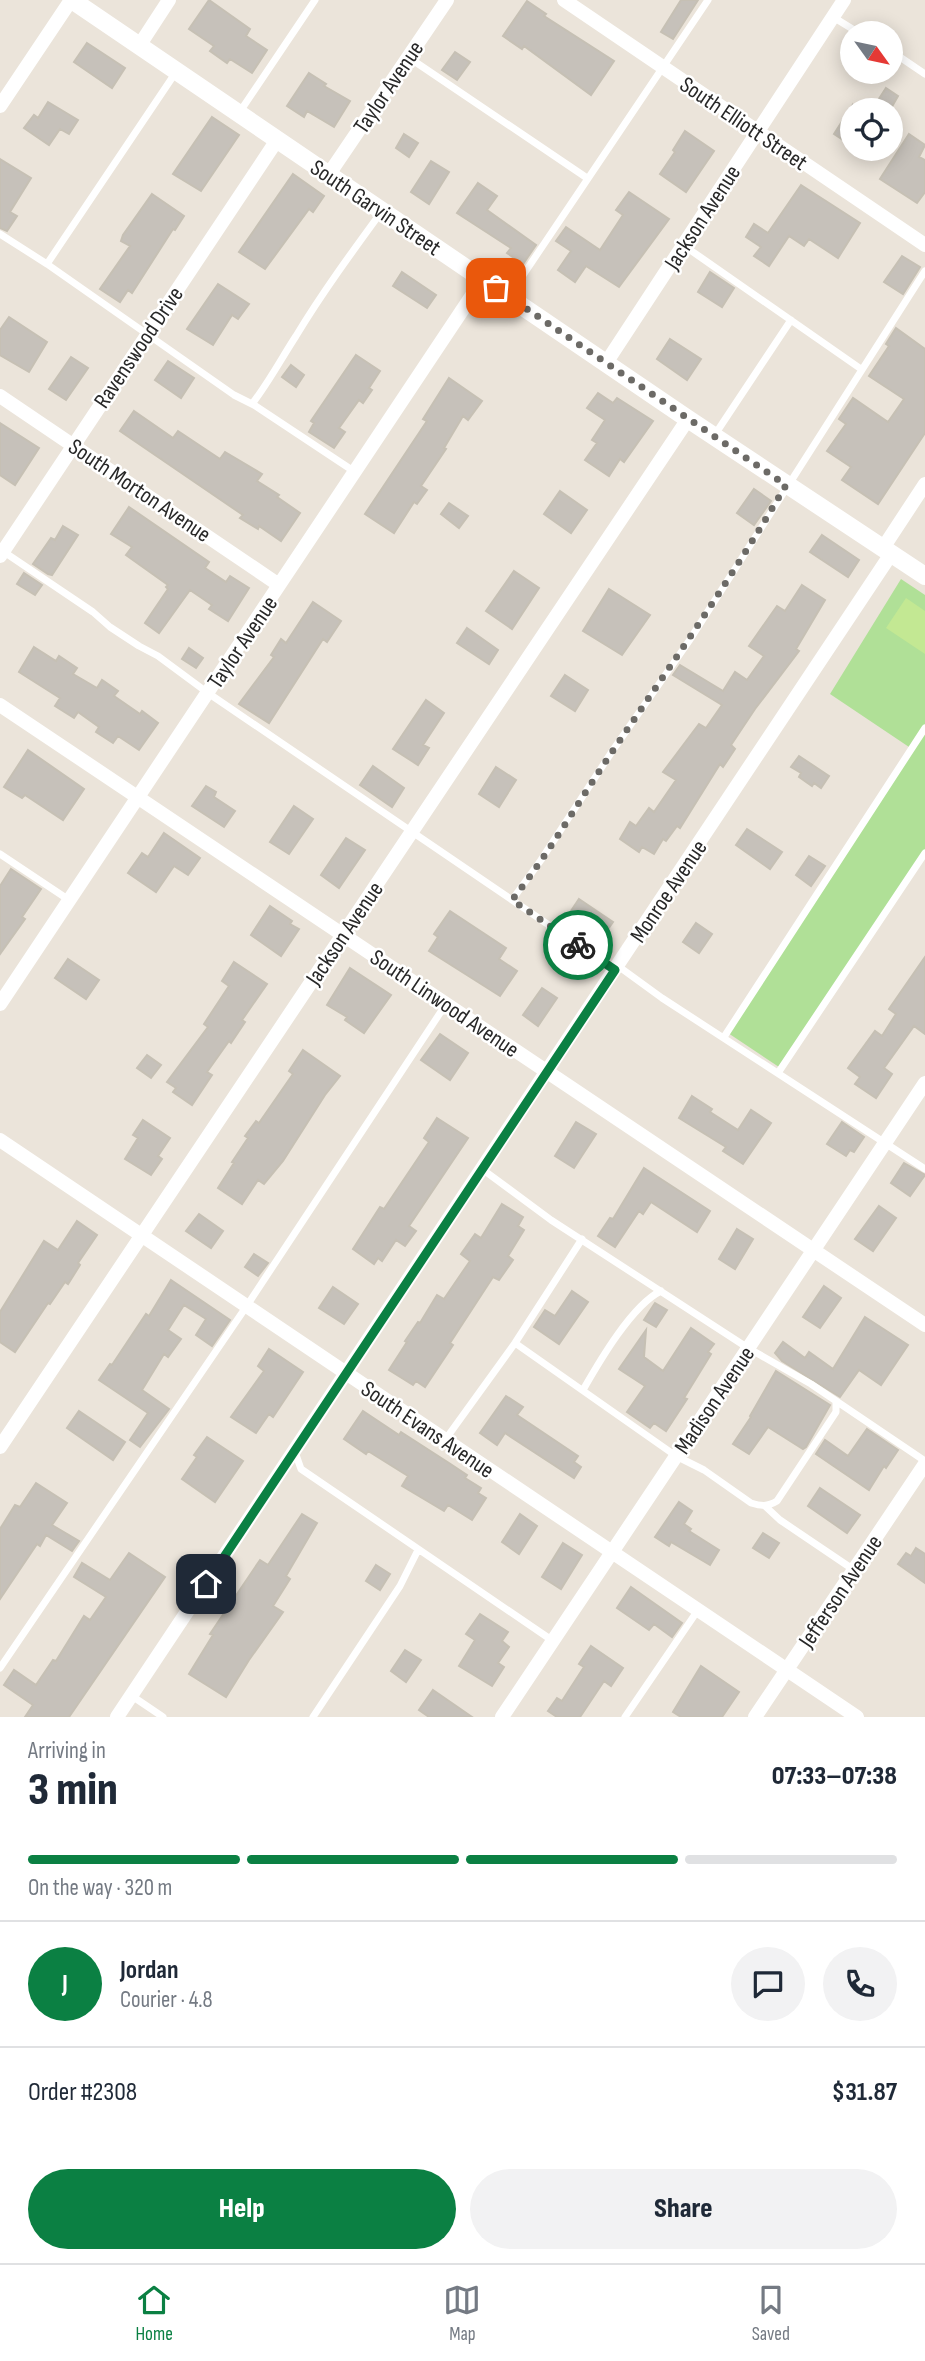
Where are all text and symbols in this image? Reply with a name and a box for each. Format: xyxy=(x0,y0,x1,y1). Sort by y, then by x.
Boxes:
north arrow xyxy=(840,21,903,84)
map controls xyxy=(840,21,903,161)
street label: Taylor Avenue xyxy=(348,36,430,139)
street label: South Elliott Street xyxy=(674,71,813,177)
button: locate xyxy=(840,98,903,161)
street label: South Garvin Street xyxy=(305,154,446,262)
street label: Jackson Avenue xyxy=(658,160,747,276)
pin xyxy=(466,258,526,318)
icon: bag xyxy=(477,269,515,307)
street label: Ravenswood Drive xyxy=(88,282,190,414)
street label: South Morton Avenue xyxy=(63,433,216,549)
street label: Taylor Avenue xyxy=(202,591,284,694)
street label: Monroe Avenue xyxy=(624,835,713,948)
street label: Jackson Avenue xyxy=(299,876,390,991)
courier xyxy=(543,910,613,980)
icon: bike xyxy=(559,926,597,964)
street label: South Linwood Avenue xyxy=(365,944,524,1064)
street label: Madison Avenue xyxy=(669,1341,761,1460)
street label: South Evans Avenue xyxy=(356,1375,499,1485)
street label: Jefferson Avenue xyxy=(792,1530,889,1654)
pin xyxy=(176,1554,236,1614)
icon: home xyxy=(187,1565,225,1603)
text: Arriving in xyxy=(28,1737,106,1765)
text: 07:33–07:38 xyxy=(772,1761,897,1792)
text: 3 min xyxy=(28,1763,118,1818)
text: On the way · 320 m xyxy=(28,1874,172,1902)
button: chat xyxy=(731,1947,805,2021)
button: phone xyxy=(823,1947,897,2021)
text: Jordan xyxy=(120,1955,178,1986)
text: J xyxy=(62,1969,68,2000)
text: Courier · 4.8 xyxy=(120,1986,213,2014)
text: Order #2308 xyxy=(28,2077,137,2108)
text: $31.87 xyxy=(832,2077,897,2108)
button: Help xyxy=(28,2169,456,2249)
button: Share xyxy=(470,2169,897,2249)
tab: Home xyxy=(135,2281,173,2346)
tab: Map xyxy=(443,2281,481,2346)
tab: Saved xyxy=(752,2281,790,2346)

